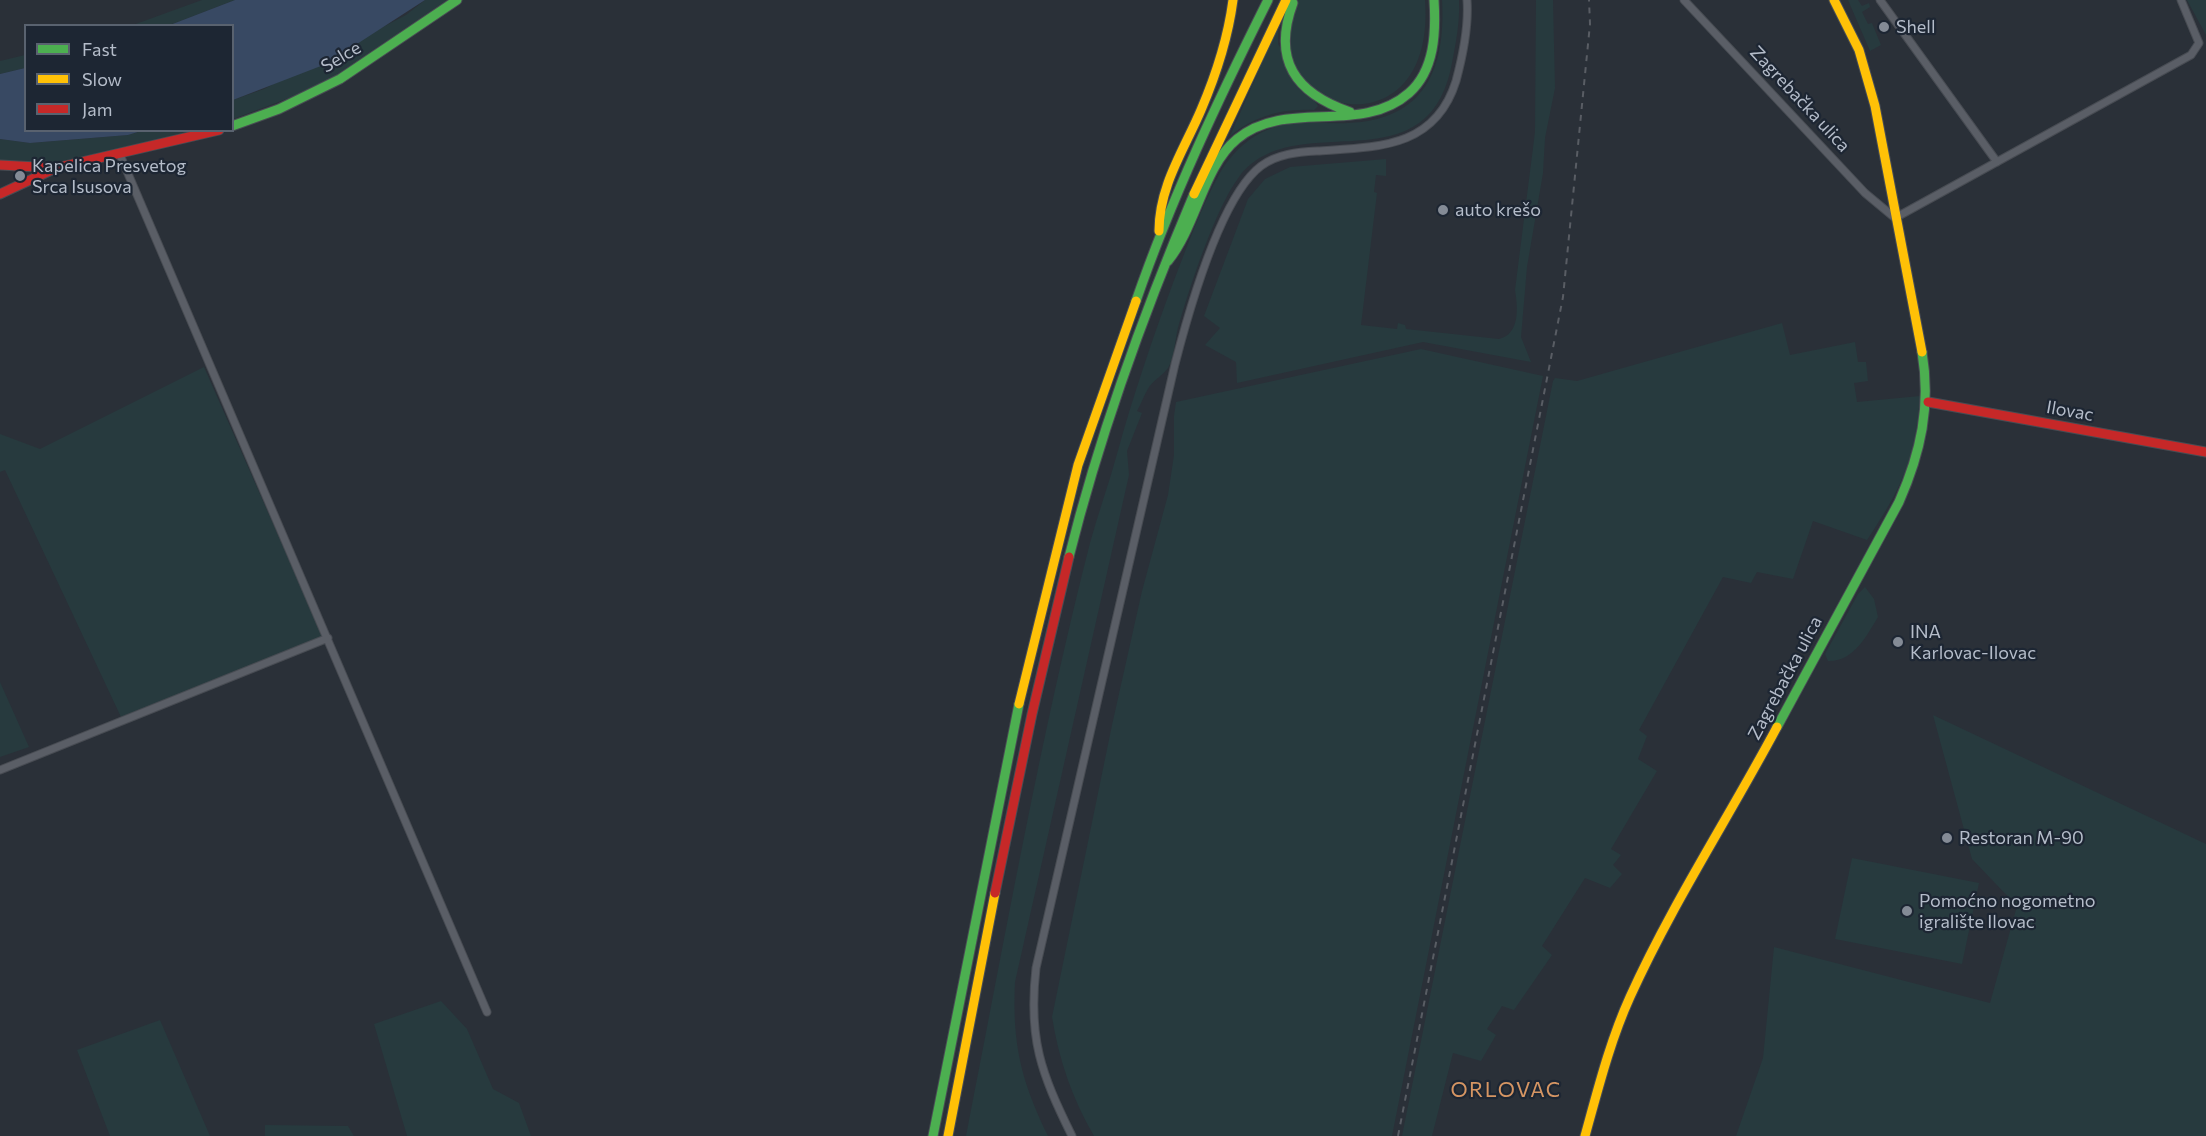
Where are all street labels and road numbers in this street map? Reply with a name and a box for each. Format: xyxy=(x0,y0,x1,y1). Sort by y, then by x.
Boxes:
street label: Selce xyxy=(317,37,365,77)
street label: Zagrebačka ulica xyxy=(1745,42,1855,156)
street label: Ilovac xyxy=(2045,396,2095,426)
street label: Zagrebačka ulica xyxy=(1743,613,1827,743)

